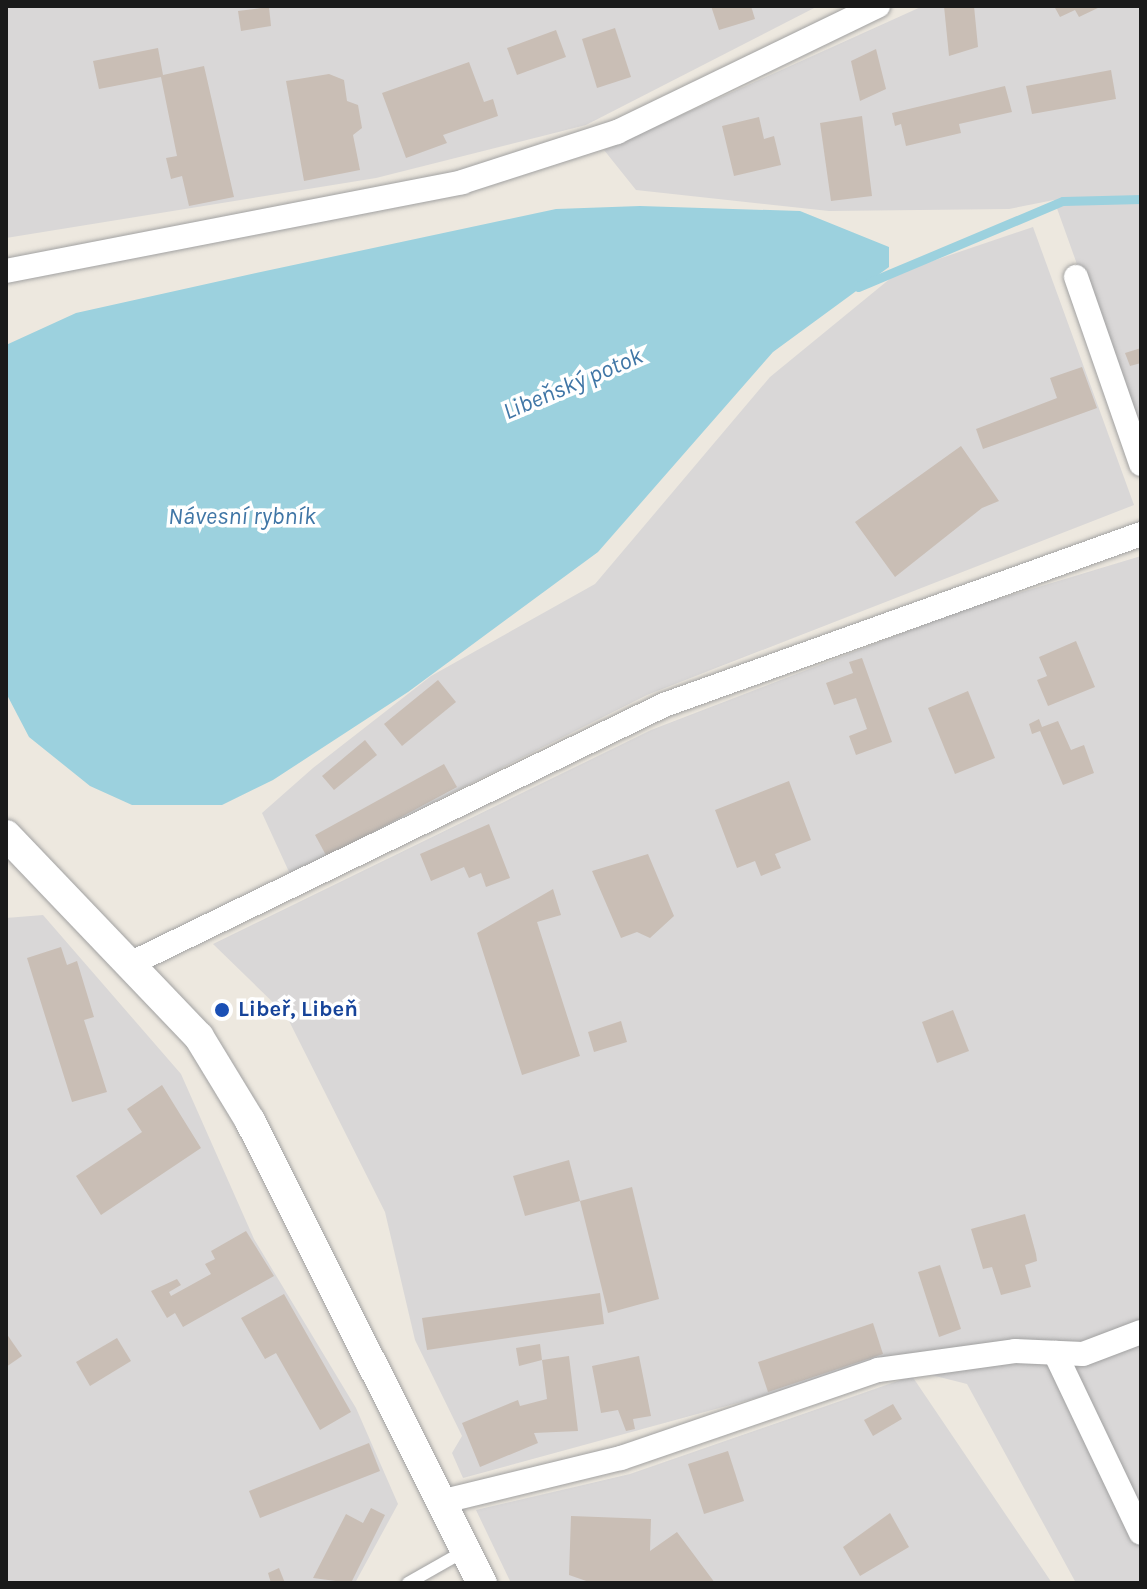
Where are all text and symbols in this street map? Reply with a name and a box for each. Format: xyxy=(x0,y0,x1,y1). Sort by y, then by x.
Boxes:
water label: Libeňský potok xyxy=(499,342,647,426)
water label: Návesní rybník xyxy=(168,503,316,531)
place label: Libeř, Libeň xyxy=(238,997,358,1023)
marker: Libeř, Libeň xyxy=(213,1001,231,1019)

